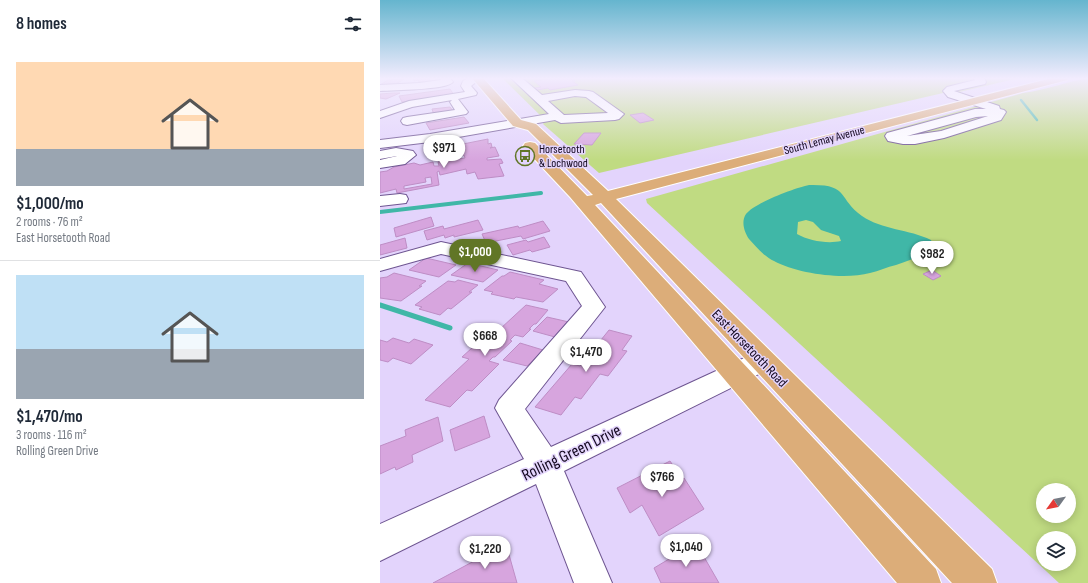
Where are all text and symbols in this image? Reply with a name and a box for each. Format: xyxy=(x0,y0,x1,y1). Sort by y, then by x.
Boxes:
icon: filters xyxy=(342,13,364,35)
text: 8 homes xyxy=(16,14,67,34)
icon: home xyxy=(154,88,226,160)
street label: South Lemay Avenue xyxy=(782,122,866,158)
pin: $971 xyxy=(420,135,468,169)
text: $971 xyxy=(432,140,456,156)
place label: Horsetooth & Lochwood xyxy=(539,142,588,171)
bus stop icon: Horsetooth & Lochwood xyxy=(514,145,536,167)
text: $1,000/mo xyxy=(16,194,84,214)
text: 2 rooms · 76 m² xyxy=(16,214,83,230)
text: East Horsetooth Road xyxy=(16,230,110,246)
pin: $1,000 xyxy=(442,239,508,273)
pin: $982 xyxy=(908,241,956,275)
text: $1,000 xyxy=(458,244,492,260)
text: $982 xyxy=(920,246,944,262)
icon: home xyxy=(154,301,226,373)
street label: East Horsetooth Road xyxy=(708,306,791,391)
pin: $668 xyxy=(461,323,509,357)
text: $668 xyxy=(472,328,498,344)
pin: $1,470 xyxy=(553,339,619,373)
text: $1,470 xyxy=(570,344,602,360)
text: $1,470/mo xyxy=(16,407,83,427)
street label: Rolling Green Drive xyxy=(519,420,624,486)
text: 3 rooms · 116 m² xyxy=(16,427,87,443)
text: Rolling Green Drive xyxy=(16,443,98,459)
pin: $766 xyxy=(638,464,686,498)
text: $766 xyxy=(650,469,674,485)
north arrow xyxy=(1036,483,1076,523)
map controls xyxy=(1036,483,1076,571)
button: layers xyxy=(1036,531,1076,571)
pin: $1,040 xyxy=(653,534,719,568)
pin: $1,220 xyxy=(452,536,518,570)
text: $1,040 xyxy=(669,539,703,555)
text: $1,220 xyxy=(469,541,501,557)

